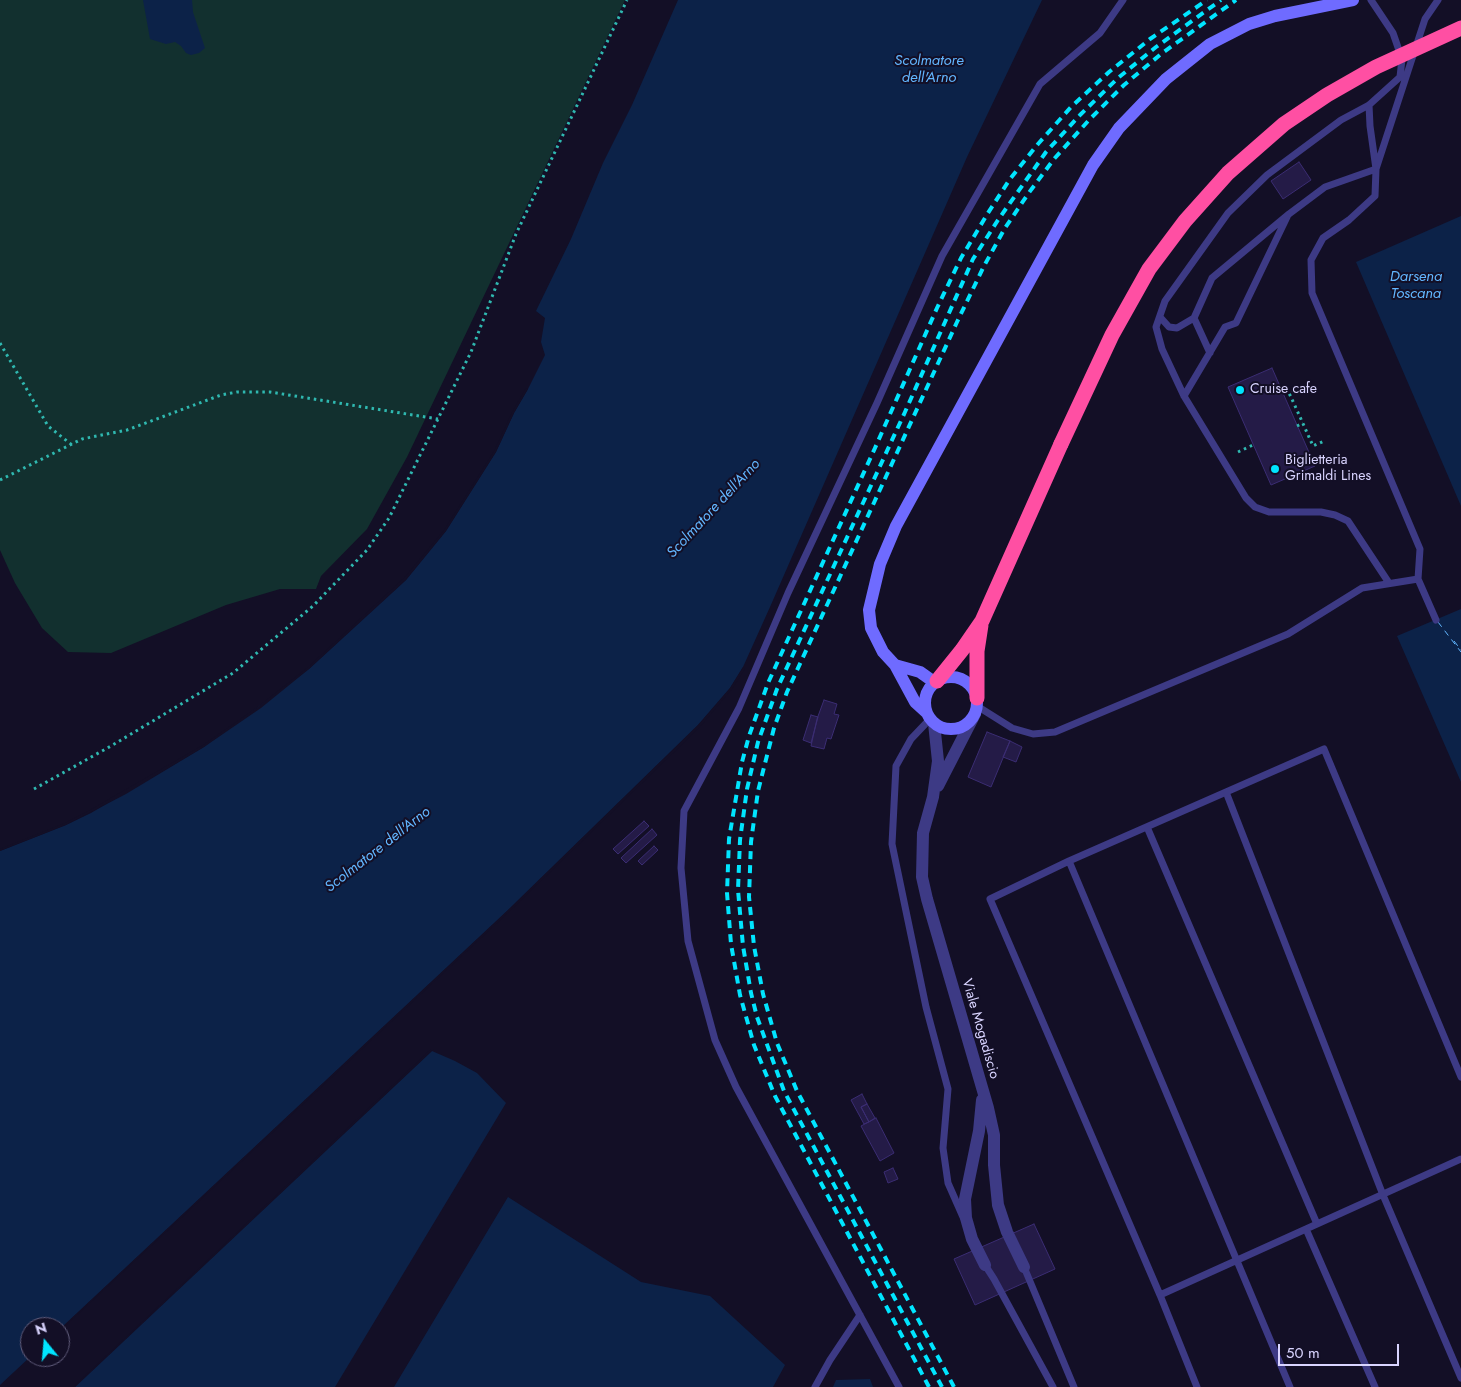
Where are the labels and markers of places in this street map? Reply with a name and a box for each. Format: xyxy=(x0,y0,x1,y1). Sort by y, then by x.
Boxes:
place label: Cruise cafe xyxy=(1250,382,1317,398)
marker: Cruise cafe xyxy=(1234,384,1246,396)
place label: Biglietteria Grimaldi Lines xyxy=(1285,453,1371,486)
marker: Biglietteria Grimaldi Lines xyxy=(1269,463,1281,475)

